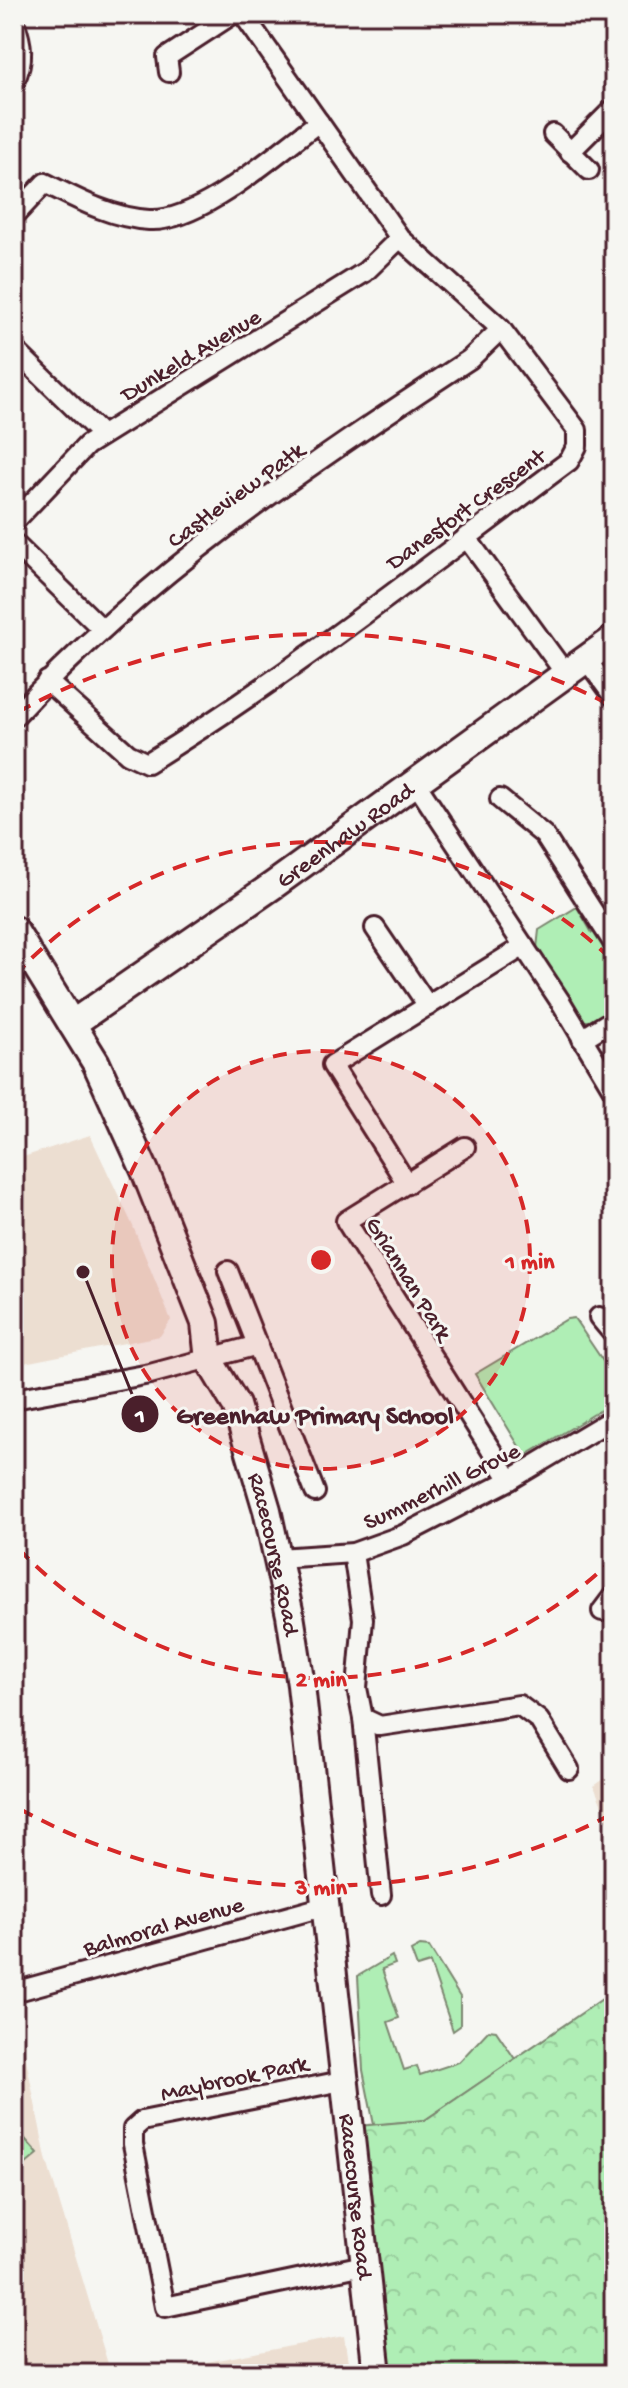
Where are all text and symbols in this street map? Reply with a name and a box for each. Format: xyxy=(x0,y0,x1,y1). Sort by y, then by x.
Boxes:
street label: Dunkeld Avenue xyxy=(115,303,268,411)
street label: Castleview Patk xyxy=(163,436,313,556)
street label: Danesfort Crescent xyxy=(380,442,554,580)
street label: Greenhaw Road xyxy=(272,776,422,896)
street label: Griannan Park xyxy=(357,1212,458,1349)
centre of rings xyxy=(307,1246,335,1274)
text: 1 min xyxy=(504,1249,555,1278)
callout: Greenhaw Primary School xyxy=(120,1389,469,1439)
text: 1 xyxy=(134,1403,145,1432)
text: Greenhaw Primary School xyxy=(176,1403,454,1434)
street label: Summerhill Grove xyxy=(359,1437,526,1539)
street label: Racecourse Road xyxy=(239,1470,304,1640)
text: 2 min xyxy=(295,1667,347,1696)
text: 3 min xyxy=(294,1875,347,1904)
street label: Balmoral Avenue xyxy=(80,1891,248,1965)
street label: Maybrook Park xyxy=(158,2050,313,2110)
street label: Racecourse Road xyxy=(330,2112,378,2283)

